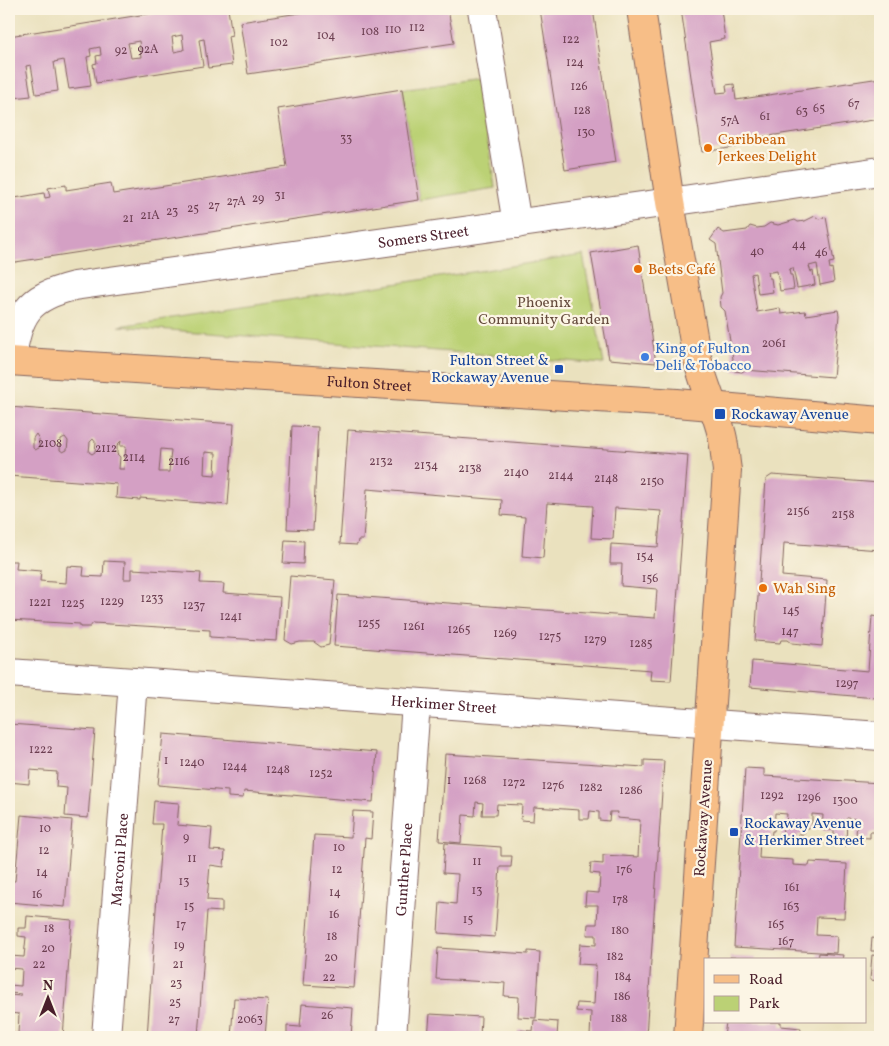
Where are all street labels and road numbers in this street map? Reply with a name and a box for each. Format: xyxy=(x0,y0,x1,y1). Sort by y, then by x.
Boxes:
street label: Somers Street xyxy=(377,221,470,255)
street label: Fulton Street xyxy=(326,372,412,398)
street label: Herkimer Street xyxy=(390,692,498,720)
street label: Rockaway Avenue xyxy=(690,759,719,878)
street label: Marconi Place xyxy=(107,812,135,907)
street label: Gunther Place xyxy=(392,822,419,917)

